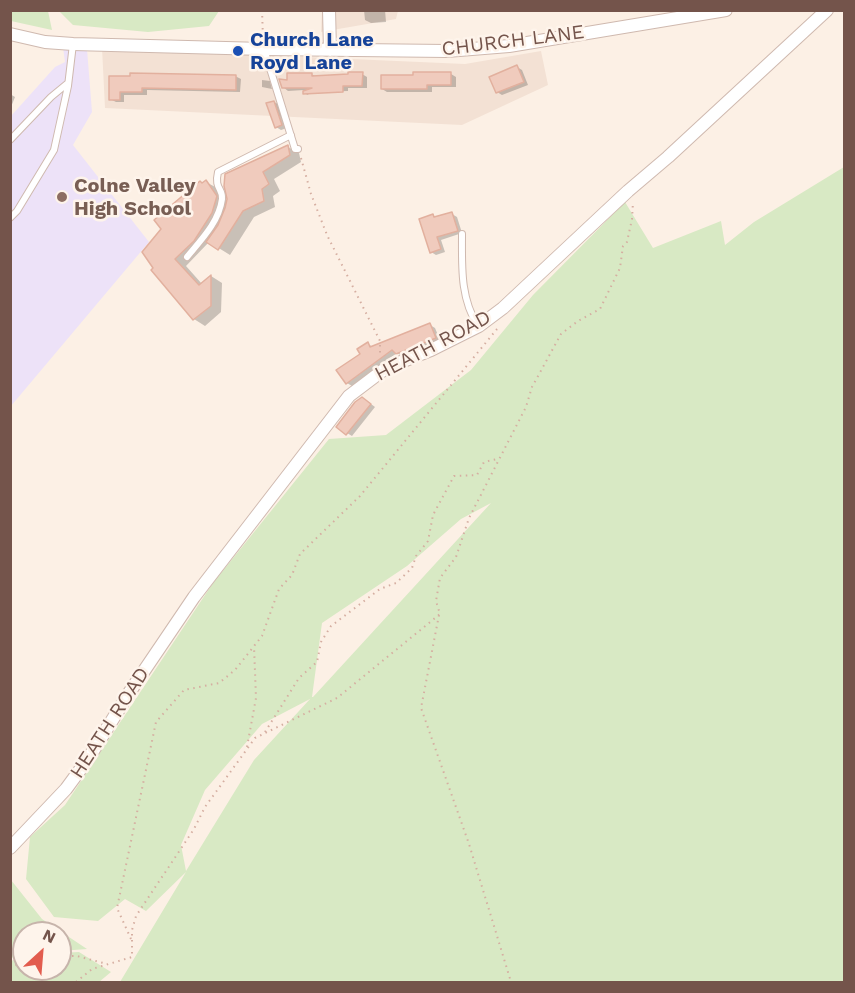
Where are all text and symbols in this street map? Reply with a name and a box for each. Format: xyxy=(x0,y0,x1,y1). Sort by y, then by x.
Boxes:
street label: CHURCH LANE xyxy=(440,20,586,62)
place label: Church Lane Royd Lane xyxy=(250,28,374,75)
marker: Church Lane Royd Lane xyxy=(231,44,245,58)
place label: Colne Valley High School xyxy=(74,174,195,221)
marker: Colne Valley High School xyxy=(55,190,69,204)
street label: HEATH ROAD xyxy=(371,305,495,387)
street label: HEATH ROAD xyxy=(65,663,155,783)
north arrow xyxy=(12,921,72,981)
text: N xyxy=(40,925,59,947)

